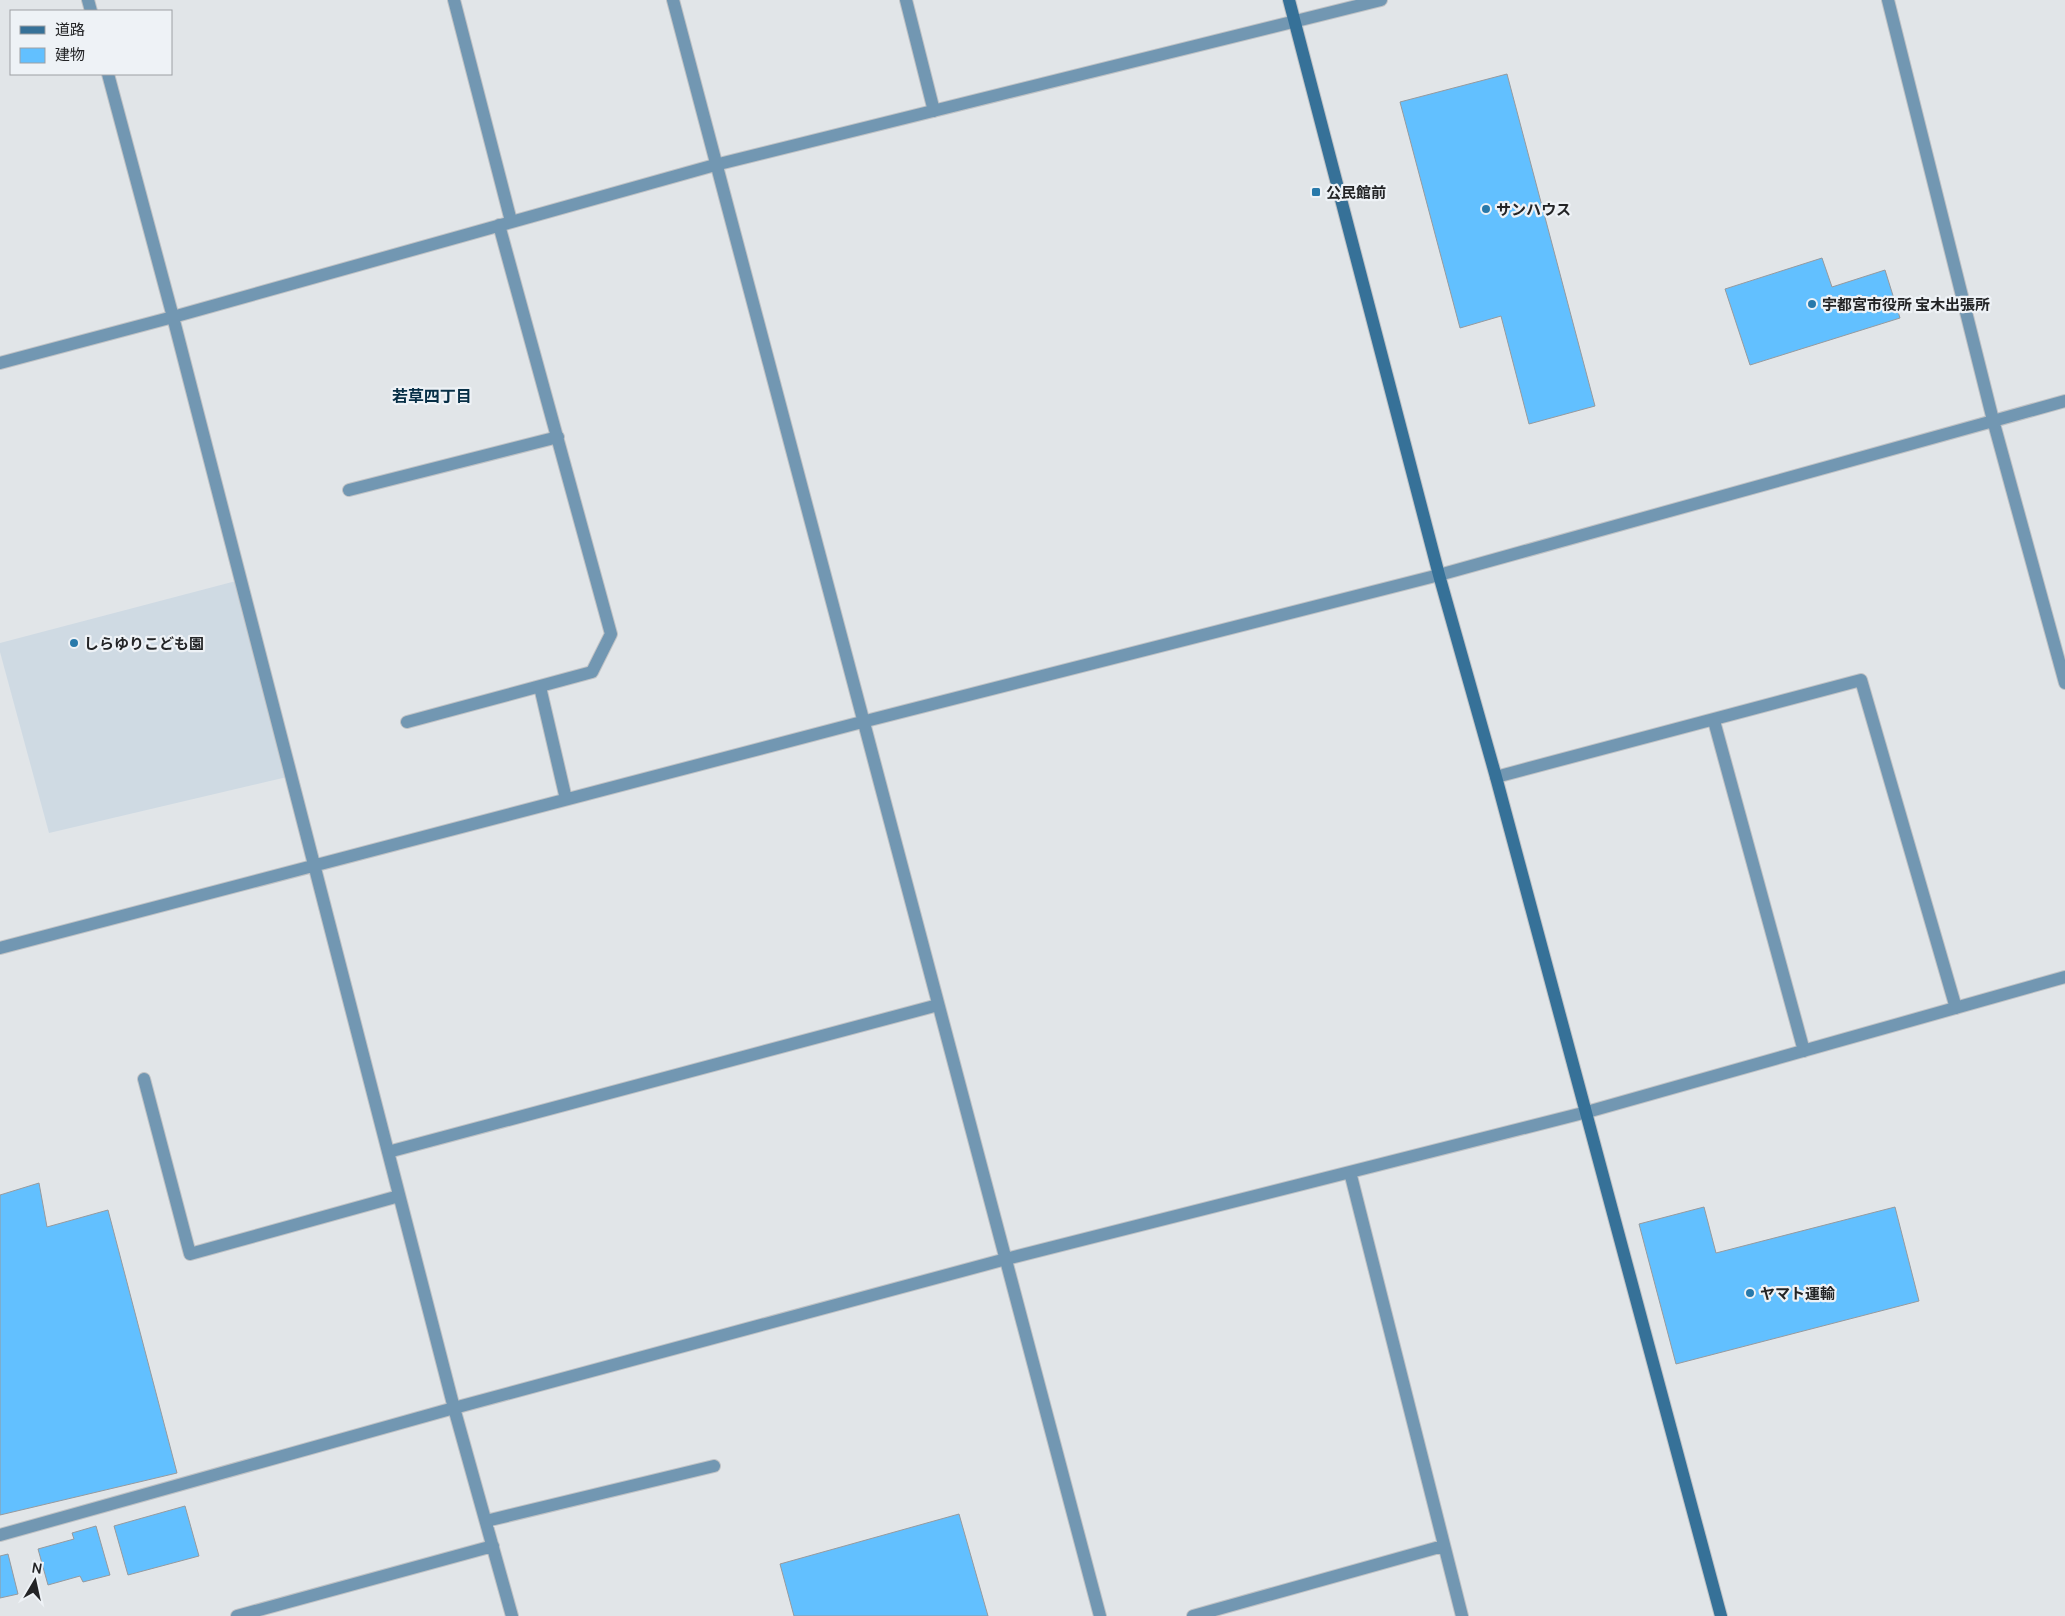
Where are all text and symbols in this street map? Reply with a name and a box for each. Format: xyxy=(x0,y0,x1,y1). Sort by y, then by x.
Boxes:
legend xyxy=(10,10,172,75)
text: 道路 xyxy=(55,19,85,40)
text: 建物 xyxy=(55,44,85,65)
place label: 公民館前 xyxy=(1326,182,1386,203)
marker: 公民館前 xyxy=(1310,186,1322,198)
place label: サンハウス xyxy=(1496,199,1571,220)
marker: サンハウス xyxy=(1480,203,1492,215)
place label: 宇都宮市役所 宝木出張所 xyxy=(1822,294,1990,315)
marker: 宇都宮市役所 宝木出張所 xyxy=(1806,298,1818,310)
district label: 若草四丁目 xyxy=(392,385,472,407)
place label: しらゆりこども園 xyxy=(84,633,204,654)
marker: しらゆりこども園 xyxy=(68,637,80,649)
place label: ヤマト運輸 xyxy=(1760,1283,1835,1304)
marker: ヤマト運輸 xyxy=(1744,1287,1756,1299)
north arrow xyxy=(10,1556,60,1606)
text: N xyxy=(31,1557,44,1578)

